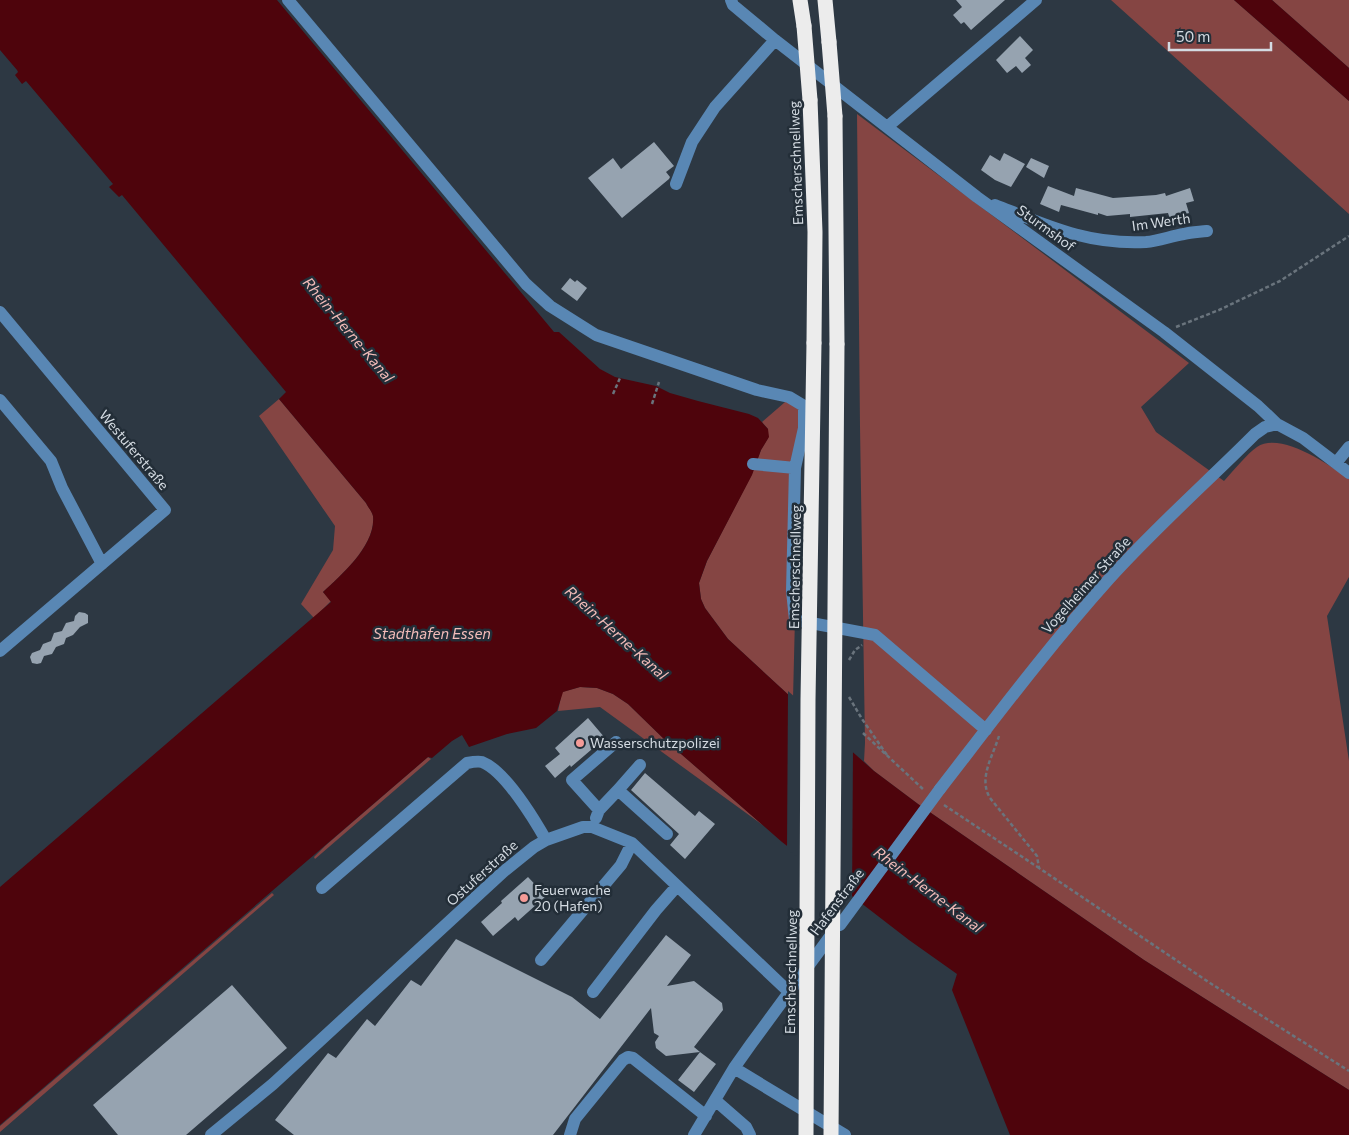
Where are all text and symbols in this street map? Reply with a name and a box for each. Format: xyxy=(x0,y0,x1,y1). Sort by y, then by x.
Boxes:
scale bar xyxy=(1169,20,1272,52)
text: 50 m xyxy=(1176,27,1210,45)
street label: Emscherschnellweg xyxy=(785,100,806,225)
street label: Sturmshof xyxy=(1014,201,1079,255)
street label: Im Werth xyxy=(1131,209,1191,234)
water label: Rhein-Herne-Kanal xyxy=(300,273,399,386)
street label: Westuferstraße xyxy=(96,406,173,493)
street label: Emscherschnellweg xyxy=(785,504,804,629)
street label: Vogelheimer Straße xyxy=(1038,533,1134,637)
water label: Rhein-Herne-Kanal xyxy=(562,582,672,684)
water label: Stadthafen Essen xyxy=(373,624,491,642)
place label: Wasserschutzpolizei xyxy=(590,734,720,751)
marker: Wasserschutzpolizei xyxy=(574,737,586,749)
street label: Ostuferstraße xyxy=(443,836,521,909)
water label: Rhein-Herne-Kanal xyxy=(871,842,987,937)
street label: Hafenstraße xyxy=(806,865,867,938)
place label: Feuerwache 20 (Hafen) xyxy=(534,881,611,914)
marker: Feuerwache 20 (Hafen) xyxy=(518,892,530,904)
street label: Emscherschnellweg xyxy=(781,909,800,1034)

